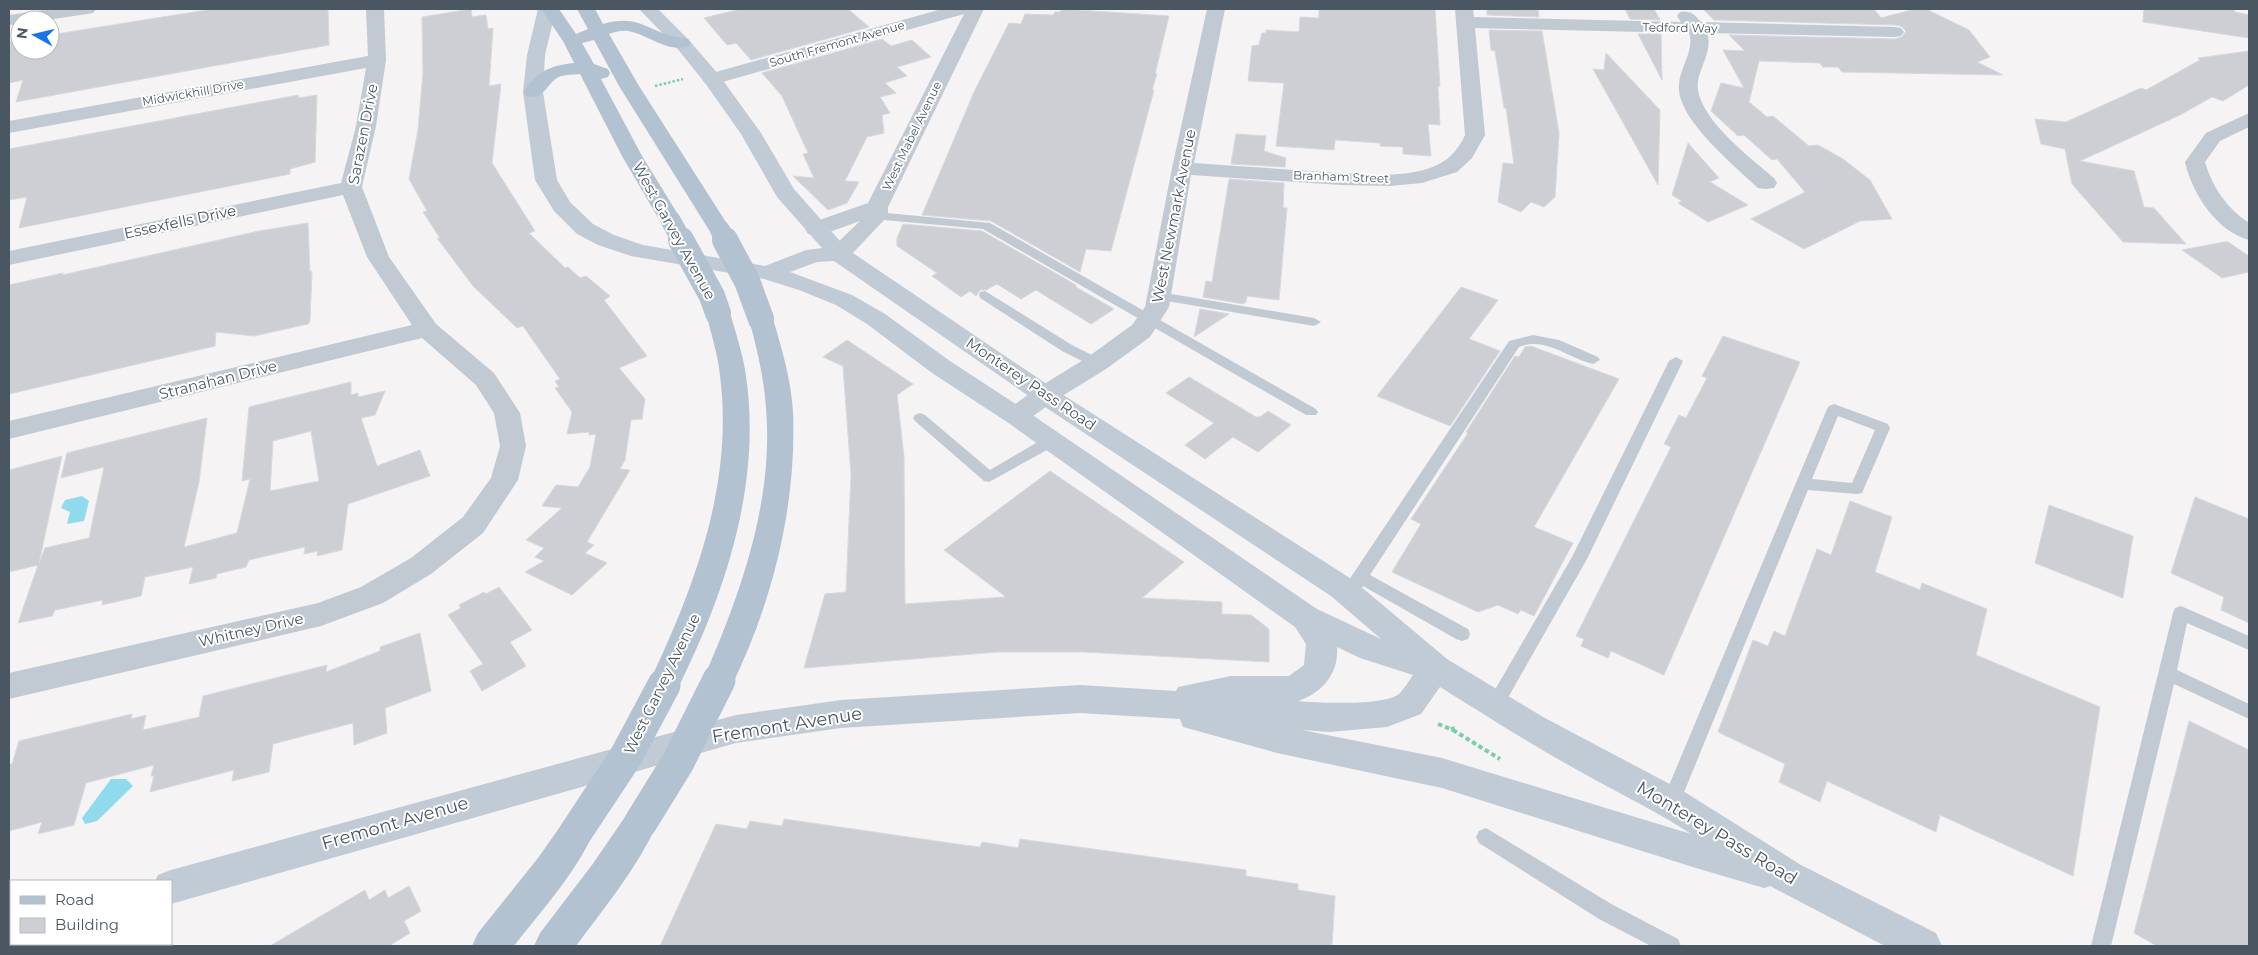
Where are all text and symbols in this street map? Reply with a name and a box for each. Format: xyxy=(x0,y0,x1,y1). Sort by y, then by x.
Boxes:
north arrow xyxy=(10,10,60,60)
street label: South Fremont Avenue xyxy=(767,17,906,70)
street label: Tedford Way xyxy=(1642,19,1718,36)
text: N xyxy=(12,26,32,40)
street label: Midwickhill Drive xyxy=(141,76,245,109)
street label: West Mabel Avenue xyxy=(879,79,944,193)
street label: Sarazen Drive xyxy=(343,82,382,186)
street label: West Newmark Avenue xyxy=(1147,127,1200,304)
street label: West Garvey Avenue xyxy=(629,159,720,303)
street label: Branham Street xyxy=(1293,167,1389,186)
street label: Essexfells Drive xyxy=(122,200,238,243)
street label: Monterey Pass Road xyxy=(963,333,1100,434)
street label: Stranahan Drive xyxy=(157,356,279,403)
street label: Whitney Drive xyxy=(197,608,305,651)
street label: West Garvey Avenue xyxy=(619,610,704,757)
street label: Fremont Avenue xyxy=(710,702,864,748)
street label: Monterey Pass Road xyxy=(1633,776,1801,890)
street label: Fremont Avenue xyxy=(319,792,471,854)
legend xyxy=(10,880,172,945)
text: Road xyxy=(55,890,94,909)
text: Building xyxy=(55,915,119,934)

